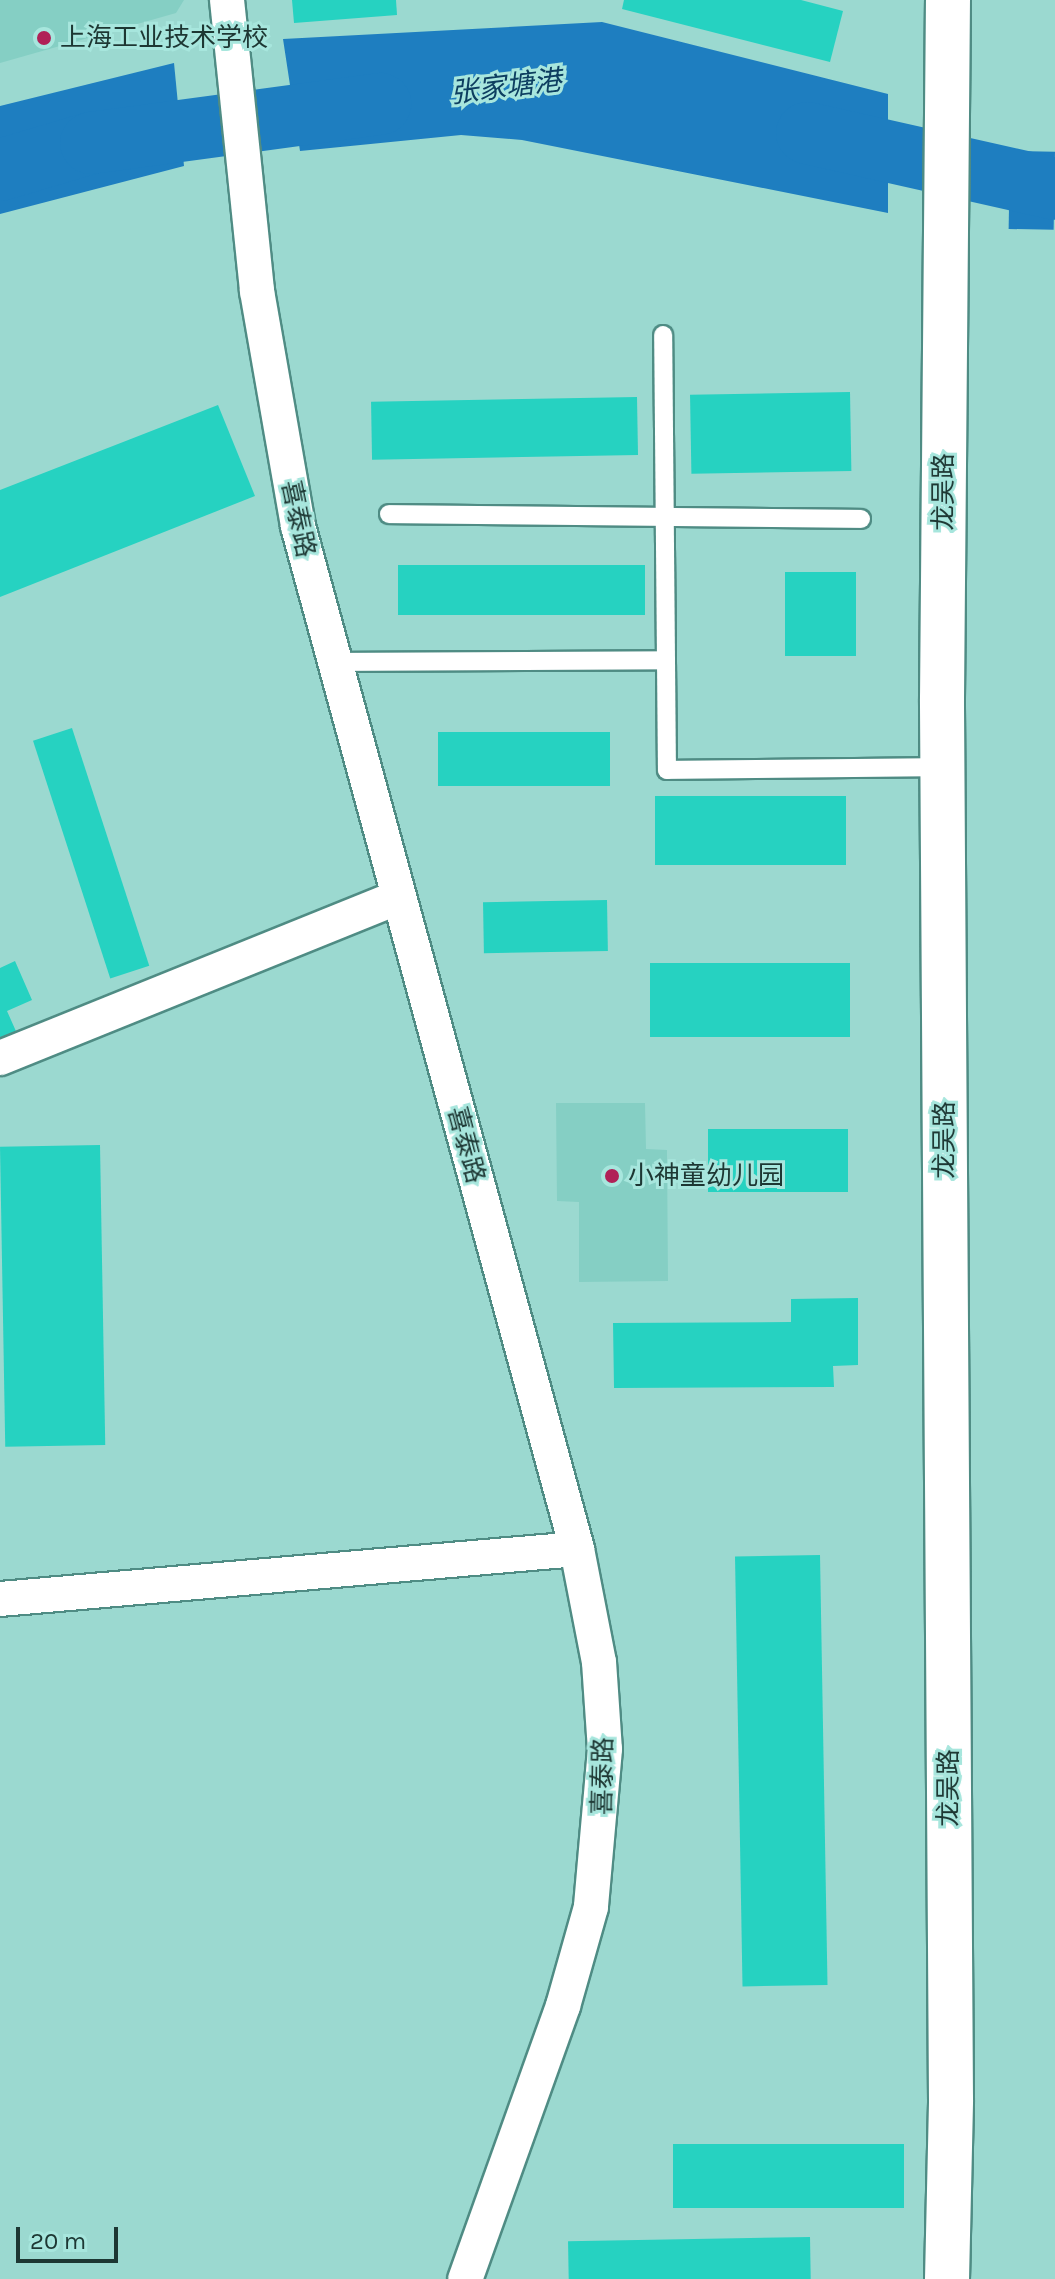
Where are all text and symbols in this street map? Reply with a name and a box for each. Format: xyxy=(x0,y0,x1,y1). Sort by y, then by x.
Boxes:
place label: 上海工业技术学校 xyxy=(60,22,268,54)
marker: 上海工业技术学校 xyxy=(35,29,53,47)
water label: 张家塘港 xyxy=(448,64,564,110)
street label: 龙吴路 xyxy=(928,453,960,531)
street label: 喜泰路 xyxy=(275,478,321,560)
street label: 龙吴路 xyxy=(929,1101,961,1179)
street label: 喜泰路 xyxy=(441,1103,491,1187)
place label: 小神童幼儿园 xyxy=(628,1160,784,1192)
marker: 小神童幼儿园 xyxy=(603,1167,621,1185)
street label: 喜泰路 xyxy=(587,1737,619,1815)
street label: 龙吴路 xyxy=(933,1749,965,1827)
scale bar xyxy=(20,2211,122,2261)
text: 20 m xyxy=(30,2227,86,2255)

